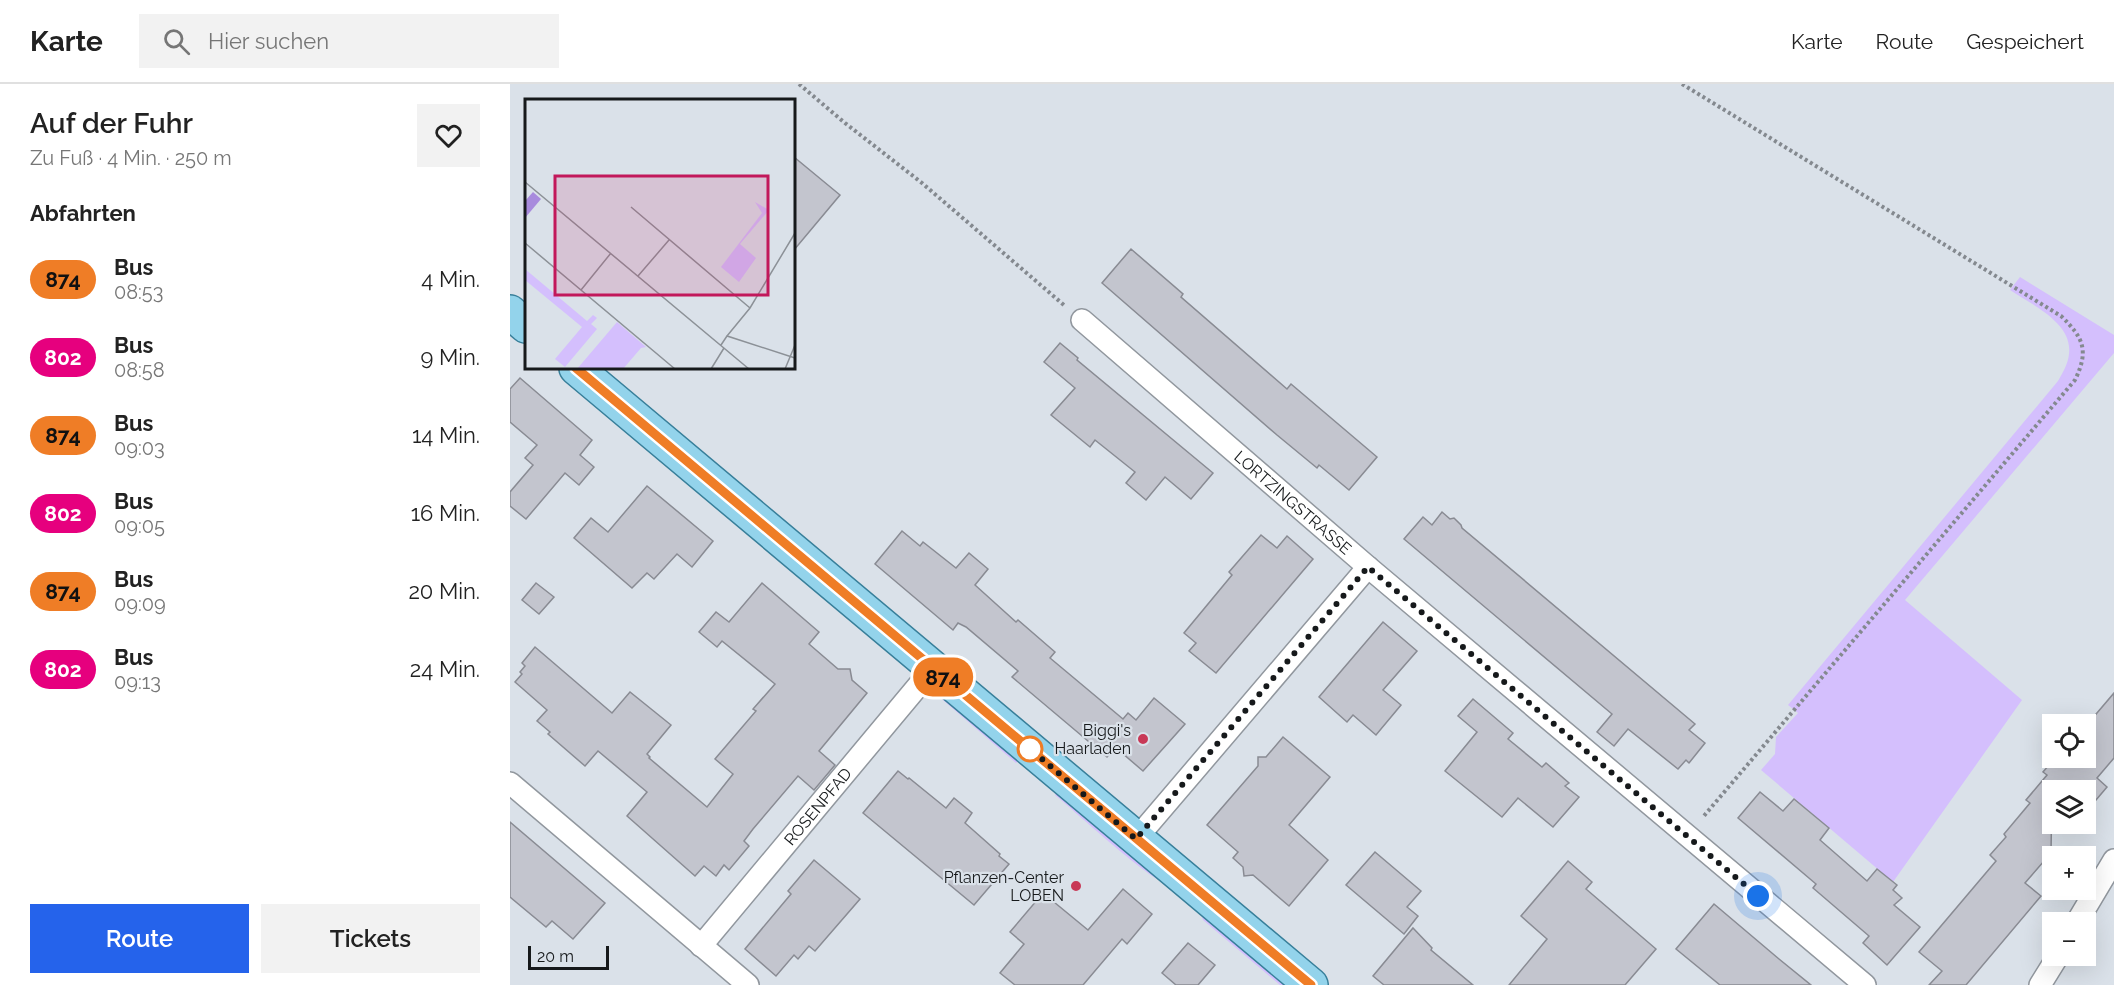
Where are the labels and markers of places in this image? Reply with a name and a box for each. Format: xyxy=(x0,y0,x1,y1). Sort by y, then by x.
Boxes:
place label: Biggi's Haarladen xyxy=(1054,721,1131,758)
marker: Biggi's Haarladen xyxy=(1136,732,1150,746)
unlabelled marker xyxy=(1017,736,1043,762)
place label: Pflanzen-Center LOBEN xyxy=(944,868,1064,905)
marker: Pflanzen-Center LOBEN xyxy=(1069,879,1083,893)

